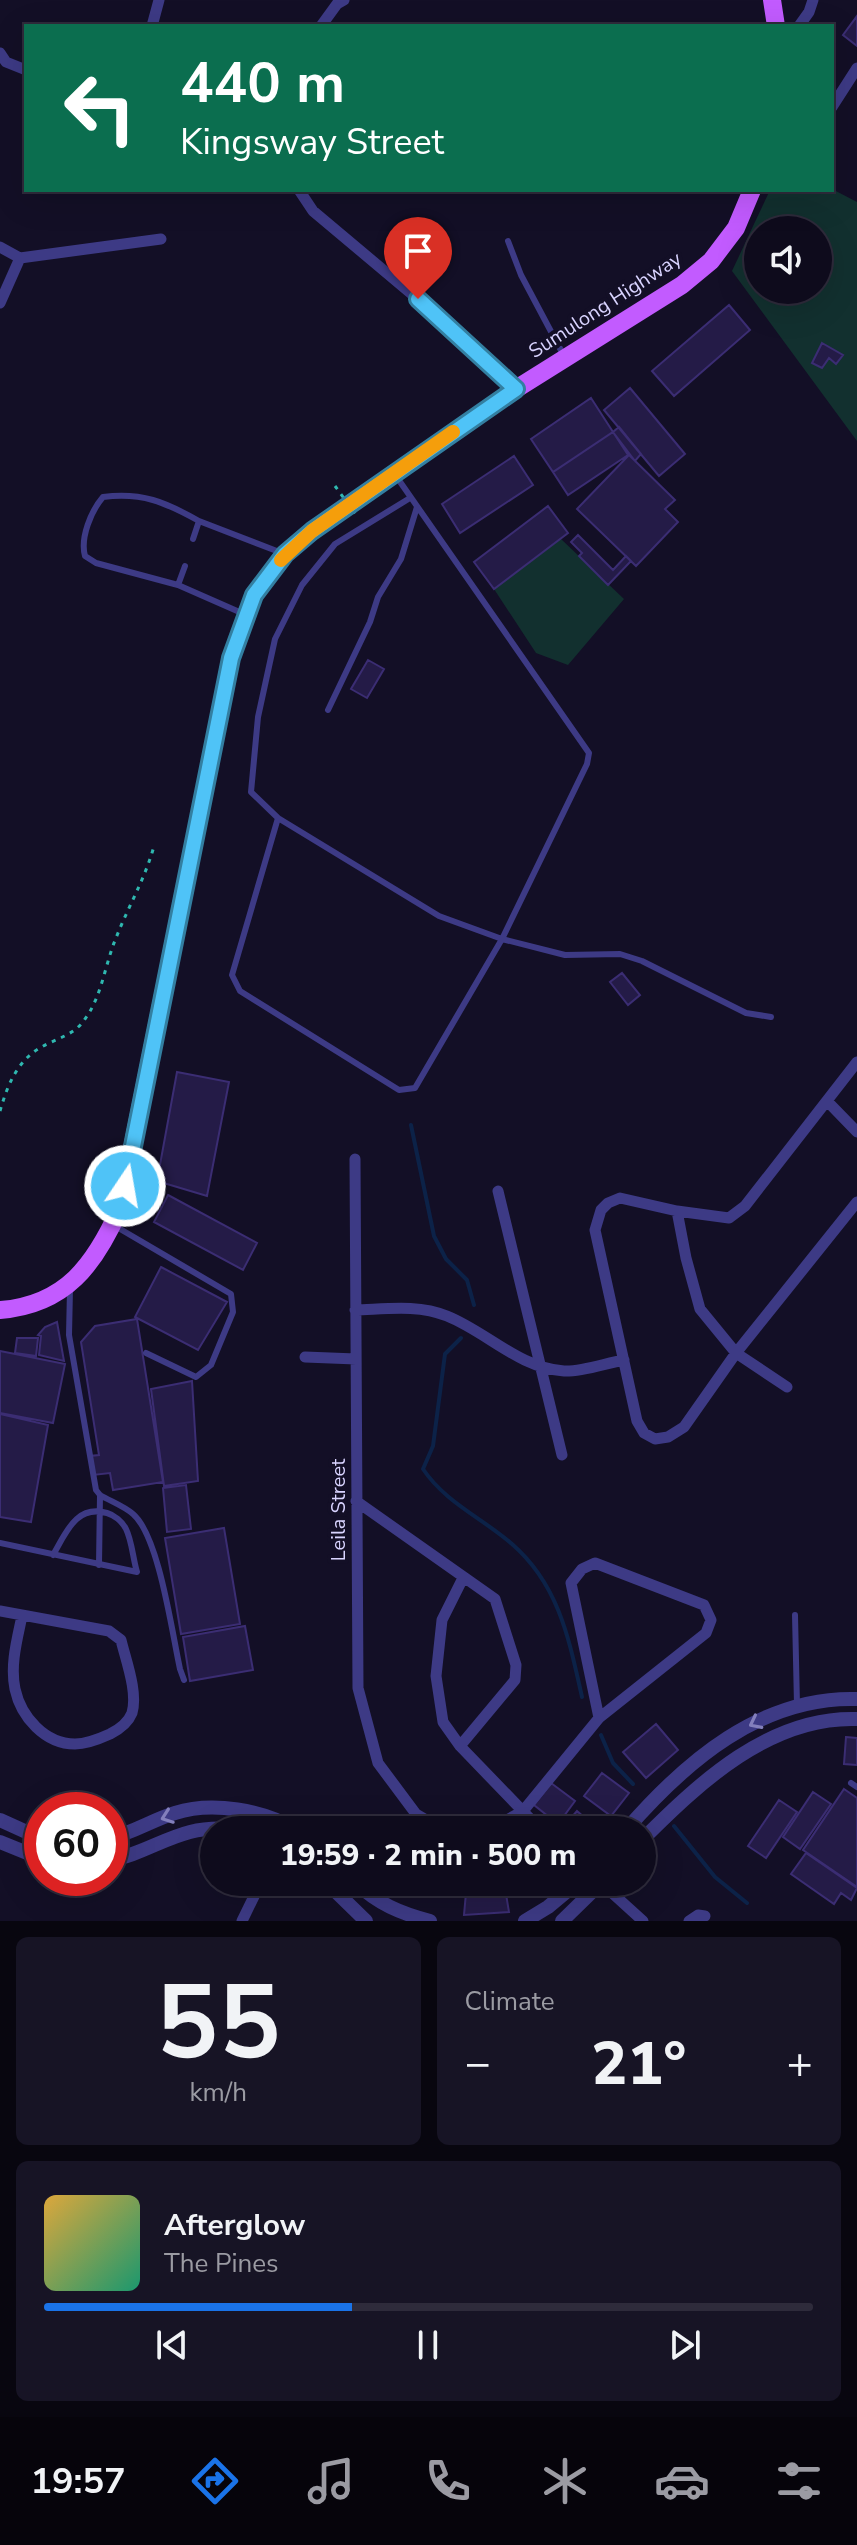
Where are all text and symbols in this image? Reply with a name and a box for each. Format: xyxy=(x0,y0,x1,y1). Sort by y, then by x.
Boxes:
text: 440 m xyxy=(180,45,345,122)
icon: left xyxy=(48,56,152,160)
text: Kingsway Street xyxy=(180,118,444,167)
map controls xyxy=(744,216,832,304)
button: sound xyxy=(744,216,832,304)
pin xyxy=(384,217,452,299)
icon: arrive xyxy=(396,229,440,273)
street label: Sumulong Highway xyxy=(523,245,687,365)
position arrow xyxy=(83,1144,167,1228)
street label: Leila Street xyxy=(325,1458,352,1561)
one-way arrow xyxy=(749,1713,764,1728)
speed limit sign: 60 xyxy=(24,1792,128,1896)
one-way arrow xyxy=(161,1807,175,1823)
text: 19:59 · 2 min · 500 m xyxy=(280,1835,576,1876)
text: 55 xyxy=(156,1952,281,2094)
text: Climate xyxy=(465,1984,555,2019)
text: 21° xyxy=(591,2023,686,2105)
text: − xyxy=(465,2034,491,2094)
text: + xyxy=(787,2034,813,2094)
text: km/h xyxy=(190,2075,247,2110)
text: Afterglow xyxy=(164,2205,305,2246)
text: The Pines xyxy=(164,2246,279,2281)
icon: previous xyxy=(150,2323,194,2367)
icon: pause xyxy=(406,2323,450,2367)
icon: next xyxy=(663,2323,707,2367)
icon: directions xyxy=(187,2453,243,2509)
icon: music xyxy=(303,2453,359,2509)
icon: phone xyxy=(420,2453,476,2509)
icon: climate xyxy=(537,2453,593,2509)
icon: car xyxy=(654,2453,710,2509)
icon: filters xyxy=(771,2453,827,2509)
text: 19:57 xyxy=(30,2457,126,2506)

